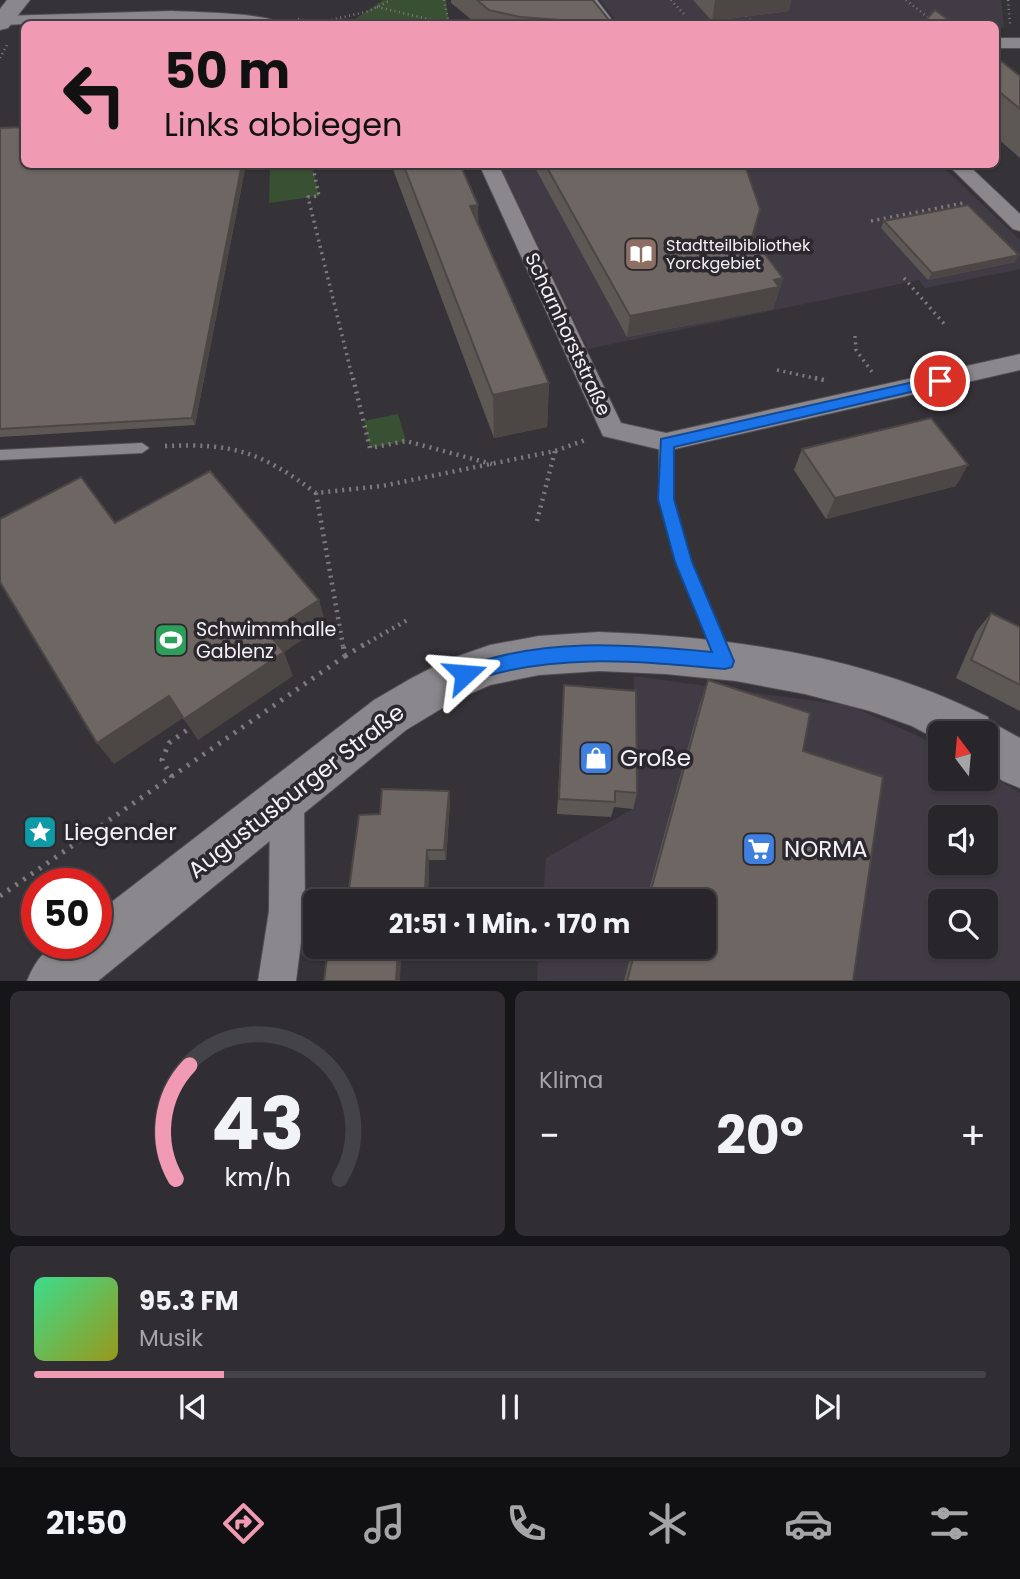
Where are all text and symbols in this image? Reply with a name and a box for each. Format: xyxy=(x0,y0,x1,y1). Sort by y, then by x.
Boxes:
text: 50 m xyxy=(164,37,290,105)
icon: left xyxy=(49,49,140,140)
text: Links abbiegen xyxy=(164,102,402,147)
place label: Stadtteilbibliothek Yorckgebiet xyxy=(666,234,811,275)
library icon: Stadtteilbibliothek Yorckgebiet xyxy=(622,235,660,273)
street label: Scharnhorststraße xyxy=(518,248,618,420)
pin xyxy=(910,351,970,411)
icon: arrive xyxy=(921,362,959,400)
place label: Schwimmhalle Gablenz xyxy=(196,616,336,665)
sports icon: Schwimmhalle Gablenz xyxy=(152,621,190,659)
position arrow xyxy=(428,637,502,711)
street label: Augustusburger Straße xyxy=(181,696,411,886)
north arrow xyxy=(928,721,998,791)
map controls xyxy=(928,721,998,959)
shop icon: Große xyxy=(577,739,615,777)
place label: Große xyxy=(620,742,691,774)
button: sound xyxy=(928,805,998,875)
place icon: Liegender xyxy=(21,813,59,851)
place label: Liegender xyxy=(64,816,177,848)
supermarket icon: NORMA xyxy=(740,830,778,868)
place label: NORMA xyxy=(784,833,868,865)
speed limit sign: 50 xyxy=(21,868,112,959)
button: search xyxy=(928,889,998,959)
text: 21:51 · 1 Min. · 170 m xyxy=(389,906,630,942)
text: Klima xyxy=(539,1064,603,1096)
text: 43 xyxy=(211,1074,304,1175)
text: 20° xyxy=(716,1099,804,1172)
text: − xyxy=(539,1109,560,1162)
text: + xyxy=(960,1109,986,1162)
text: km/h xyxy=(224,1160,291,1195)
text: 95.3 FM xyxy=(139,1283,239,1319)
text: Musik xyxy=(139,1322,203,1354)
icon: previous xyxy=(174,1388,212,1426)
icon: pause xyxy=(491,1388,529,1426)
icon: next xyxy=(808,1388,846,1426)
icon: directions xyxy=(219,1499,268,1548)
icon: music xyxy=(360,1499,409,1548)
icon: phone xyxy=(502,1499,551,1548)
icon: climate xyxy=(643,1499,692,1548)
icon: car xyxy=(784,1499,833,1548)
icon: filters xyxy=(925,1499,974,1548)
text: 21:50 xyxy=(46,1500,127,1545)

